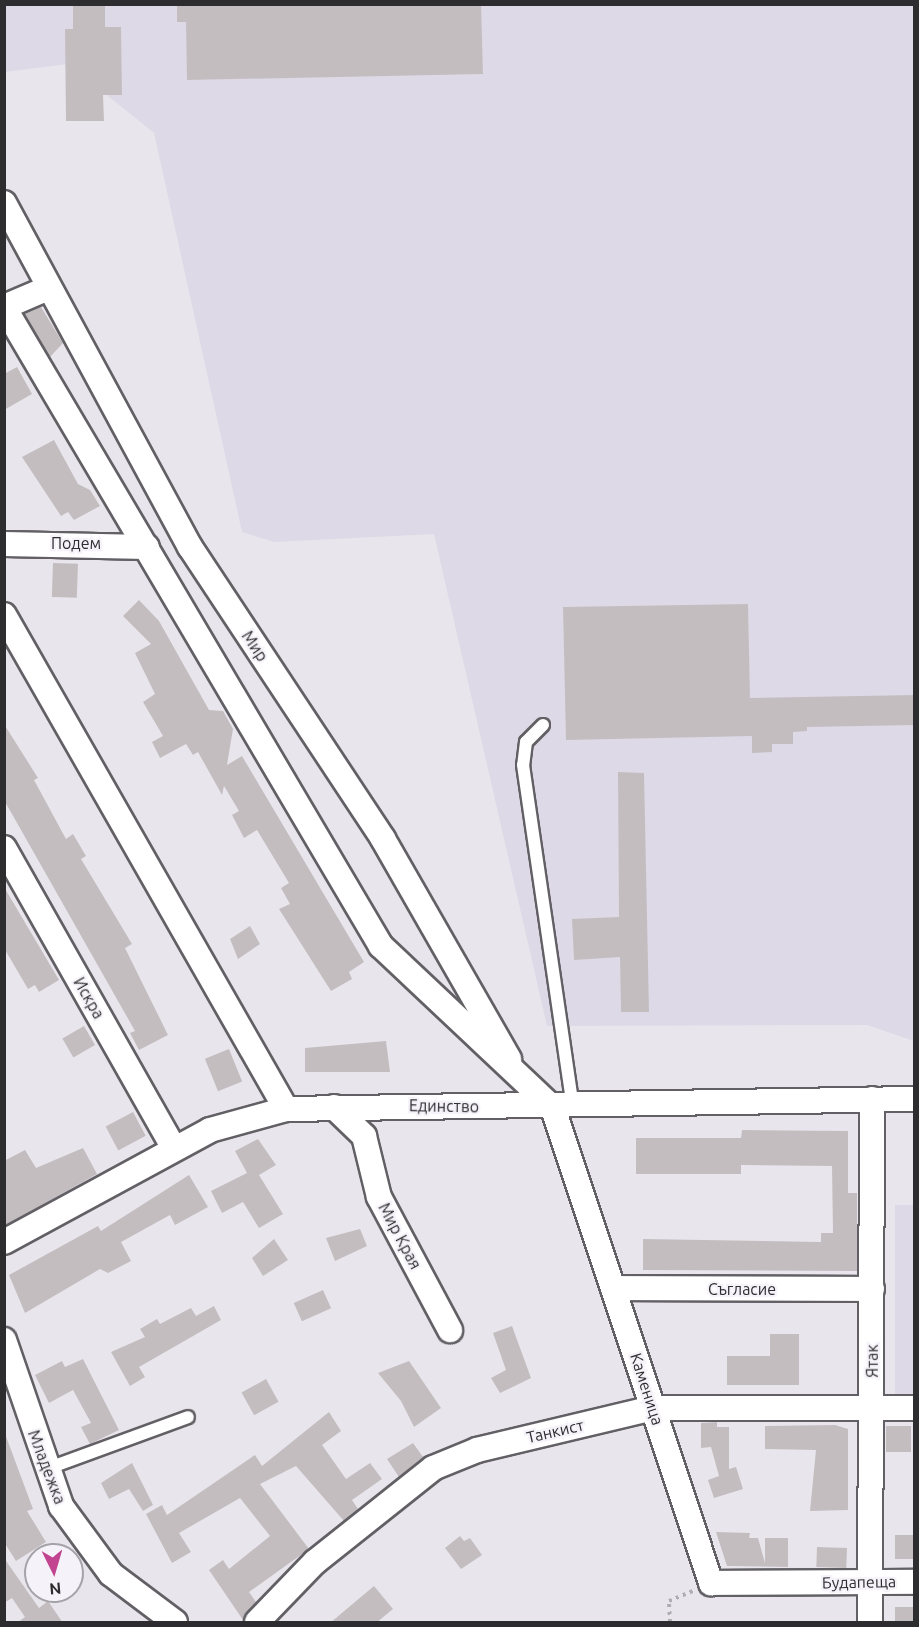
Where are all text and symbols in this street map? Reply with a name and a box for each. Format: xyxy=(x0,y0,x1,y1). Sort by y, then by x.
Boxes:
street label: Подем xyxy=(51,533,101,553)
street label: Мир xyxy=(238,627,272,665)
street label: Искра xyxy=(70,974,108,1022)
street label: Единство xyxy=(409,1096,479,1116)
street label: Мир Края xyxy=(375,1200,425,1272)
street label: Съгласие xyxy=(708,1279,776,1299)
street label: Ятак xyxy=(862,1344,882,1378)
street label: Каменица xyxy=(626,1350,668,1428)
street label: Танкист xyxy=(524,1415,586,1447)
street label: Младежка xyxy=(24,1427,70,1507)
north arrow xyxy=(24,1543,84,1603)
street label: Будапеща xyxy=(822,1572,896,1592)
text: N xyxy=(49,1579,62,1598)

